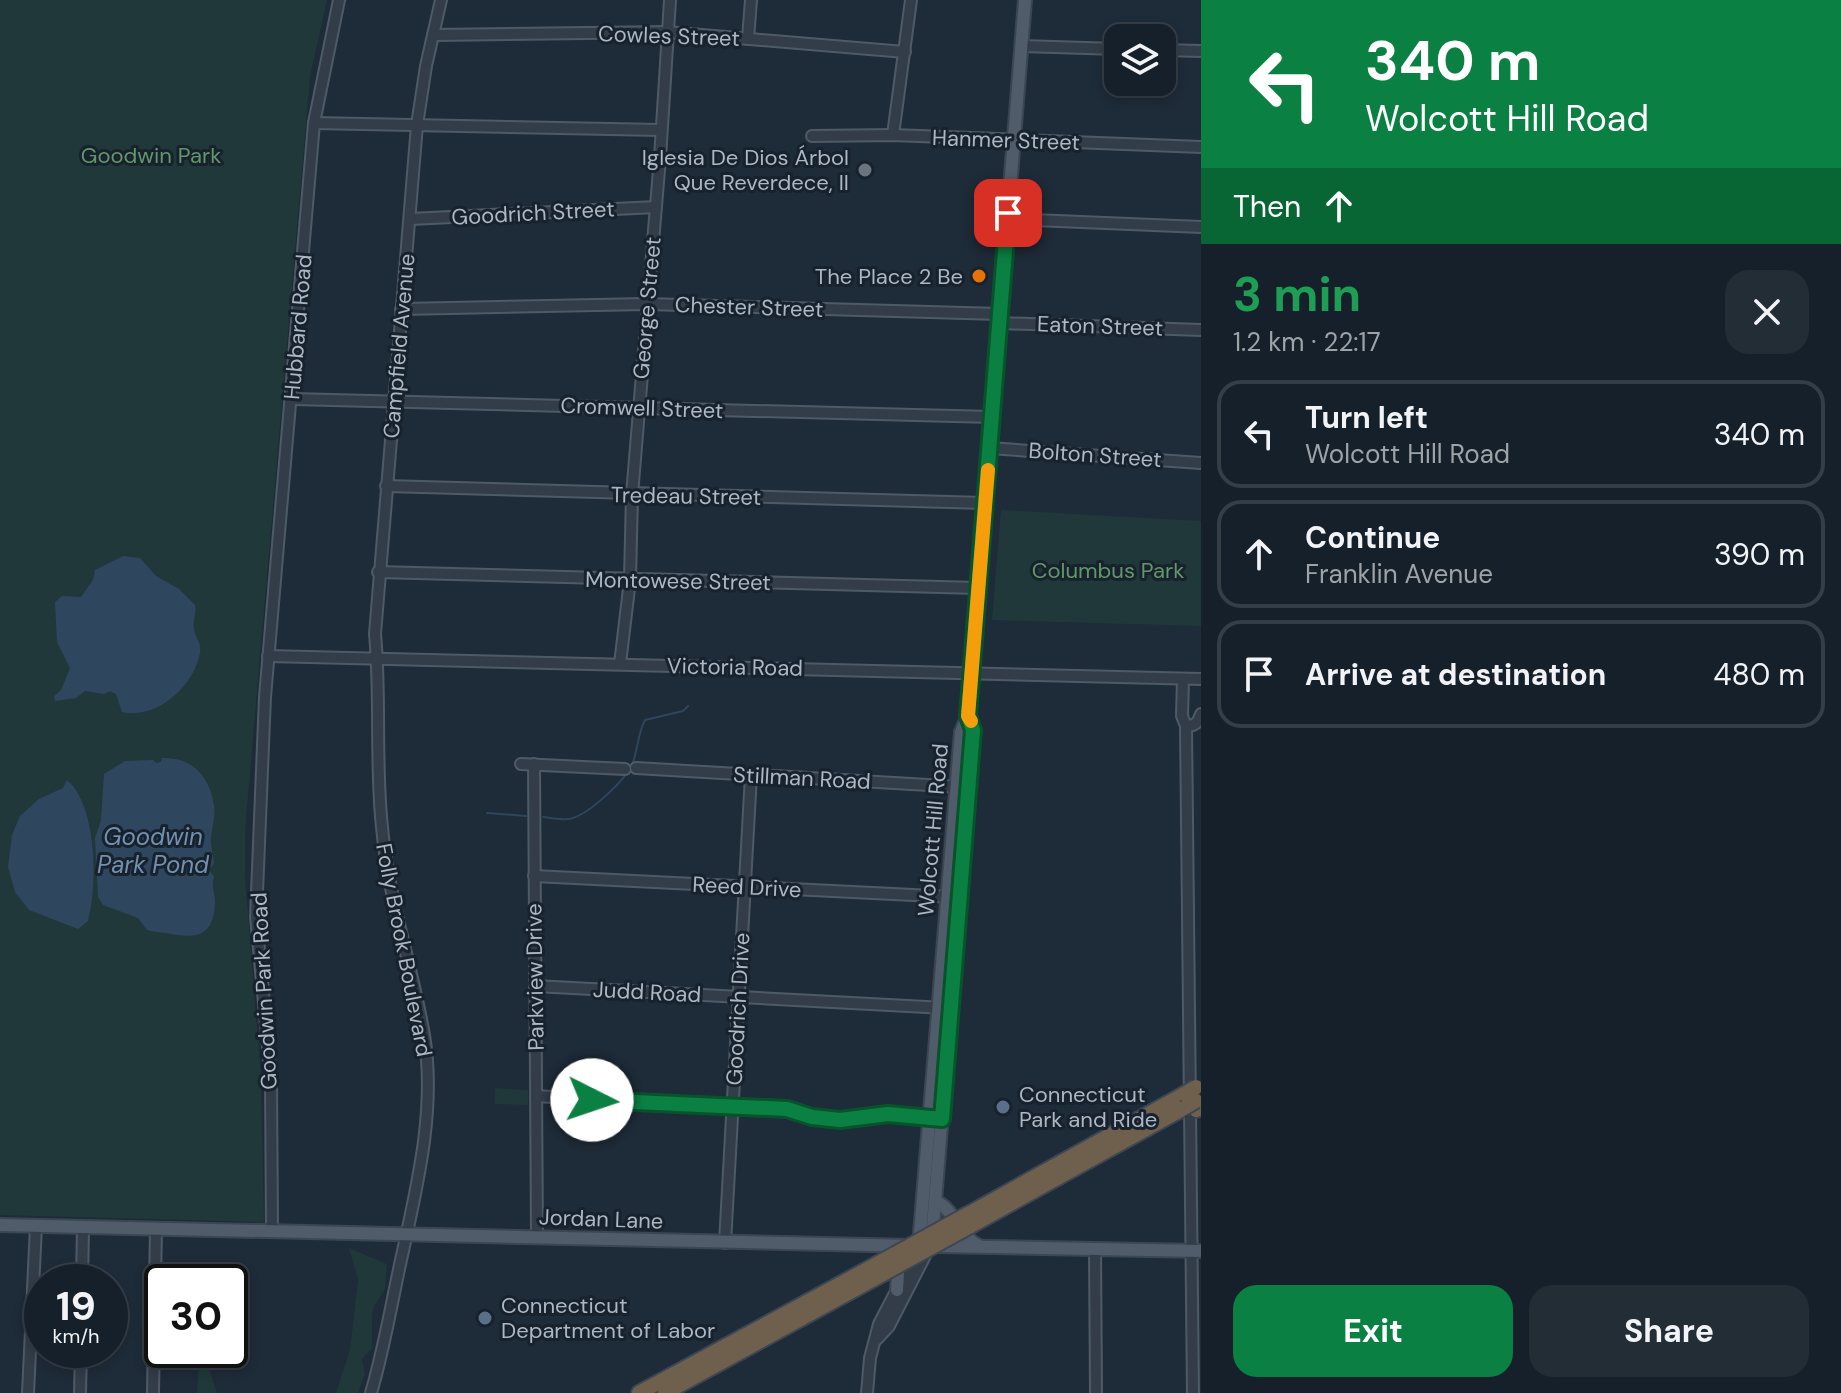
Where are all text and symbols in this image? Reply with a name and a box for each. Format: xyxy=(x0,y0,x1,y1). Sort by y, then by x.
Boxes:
street label: Cowles Street xyxy=(598,19,740,53)
map controls xyxy=(1104,24,1176,96)
button: layers xyxy=(1104,24,1176,96)
text: 340 m xyxy=(1365,24,1540,97)
icon: left xyxy=(1233,32,1337,136)
text: Wolcott Hill Road xyxy=(1365,95,1649,142)
street label: Hanmer Street xyxy=(932,123,1080,157)
park label: Goodwin Park xyxy=(81,141,221,170)
place label: Iglesia De Dios Árbol Que Reverdece, II xyxy=(642,143,849,197)
marker: Iglesia De Dios Árbol Que Reverdece, II xyxy=(856,161,874,179)
pin xyxy=(974,179,1042,247)
icon: ahead xyxy=(1317,184,1361,228)
text: Then xyxy=(1233,187,1301,226)
icon: arrive xyxy=(986,191,1030,235)
street label: Goodrich Street xyxy=(451,194,615,232)
street label: George Street xyxy=(626,236,668,380)
street label: Campfield Avenue xyxy=(376,252,422,440)
street label: Hubbard Road xyxy=(277,253,319,401)
place label: The Place 2 Be xyxy=(815,262,963,291)
text: 3 min xyxy=(1233,263,1361,326)
marker: The Place 2 Be xyxy=(970,267,988,285)
button: close xyxy=(1725,270,1809,354)
street label: Chester Street xyxy=(674,290,824,324)
street label: Eaton Street xyxy=(1036,309,1164,343)
text: 1.2 km · 22:17 xyxy=(1233,325,1381,359)
street label: Cromwell Street xyxy=(560,391,724,425)
text: Turn left xyxy=(1305,398,1428,437)
icon: left xyxy=(1237,412,1281,456)
text: 340 m xyxy=(1714,415,1805,454)
street label: Bolton Street xyxy=(1027,436,1163,474)
text: Wolcott Hill Road xyxy=(1305,437,1510,471)
street label: Tredeau Street xyxy=(611,480,761,512)
text: Continue xyxy=(1305,518,1440,557)
icon: ahead xyxy=(1237,532,1281,576)
text: 390 m xyxy=(1714,535,1805,574)
park label: Columbus Park xyxy=(1032,556,1184,585)
text: Franklin Avenue xyxy=(1305,557,1493,591)
street label: Montowese Street xyxy=(585,565,771,597)
street label: Victoria Road xyxy=(667,651,803,683)
icon: arrive xyxy=(1237,652,1281,696)
text: Arrive at destination xyxy=(1305,655,1606,694)
text: 480 m xyxy=(1713,655,1805,694)
street label: Wolcott Hill Road xyxy=(911,742,955,918)
street label: Stillman Road xyxy=(732,760,872,796)
water label: Goodwin Park Pond xyxy=(97,821,210,880)
street label: Folly Brook Boulevard xyxy=(369,841,439,1059)
street label: Reed Drive xyxy=(692,870,802,904)
street label: Goodwin Park Road xyxy=(244,892,284,1090)
street label: Parkview Drive xyxy=(519,903,551,1051)
street label: Goodrich Drive xyxy=(720,932,756,1086)
street label: Judd Road xyxy=(592,975,702,1009)
position arrow xyxy=(550,1058,634,1142)
place label: Connecticut Park and Ride xyxy=(1019,1080,1157,1134)
marker: Connecticut Park and Ride xyxy=(994,1098,1012,1116)
street label: Jordan Lane xyxy=(538,1202,664,1236)
speed limit sign: 30 xyxy=(144,1264,248,1368)
text: 19 xyxy=(56,1280,96,1332)
button: Exit xyxy=(1233,1285,1513,1377)
button: Share xyxy=(1529,1285,1809,1377)
place label: Connecticut Department of Labor xyxy=(501,1291,715,1345)
marker: Connecticut Department of Labor xyxy=(476,1309,494,1327)
text: km/h xyxy=(52,1323,100,1349)

